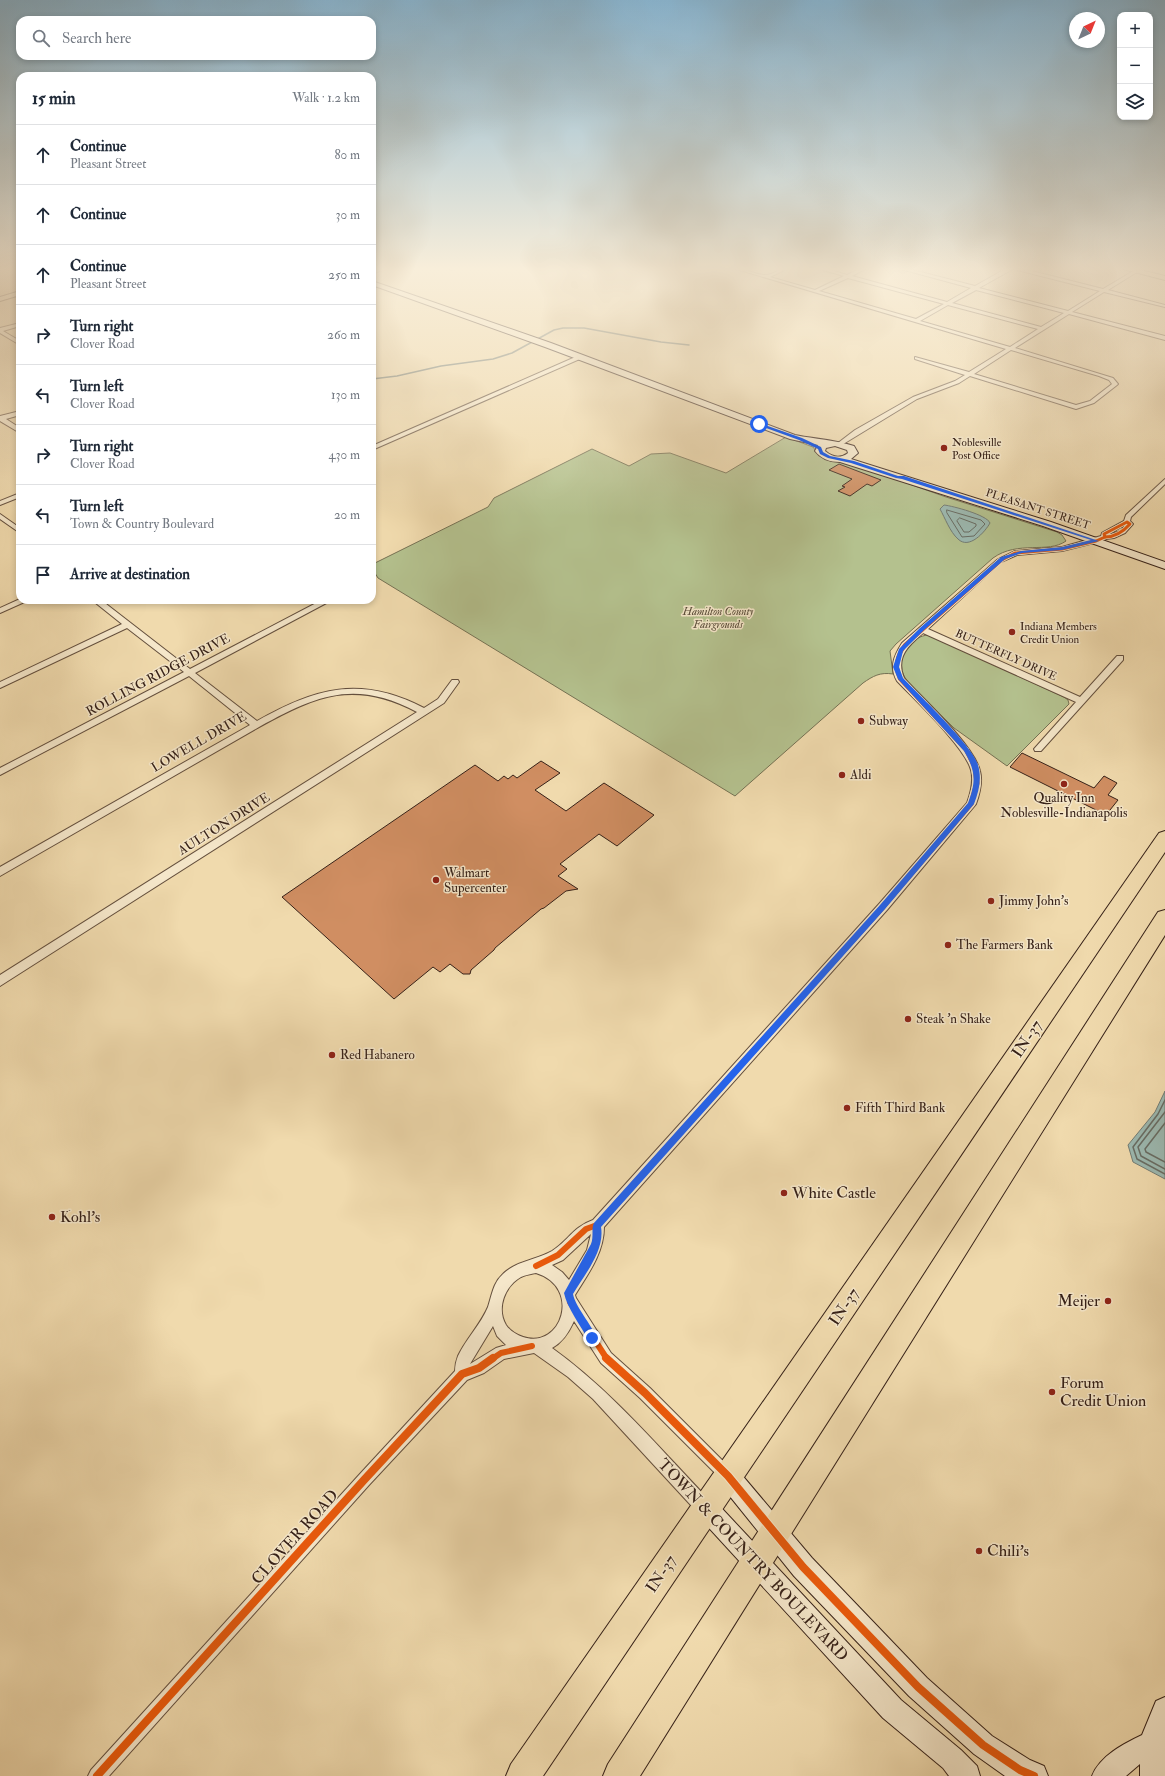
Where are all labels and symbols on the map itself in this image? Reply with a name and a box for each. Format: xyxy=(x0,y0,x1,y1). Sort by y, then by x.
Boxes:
north arrow xyxy=(1069,12,1105,48)
route start xyxy=(750,415,768,433)
place label: Noblesville Post Office xyxy=(952,436,1002,462)
marker: Noblesville Post Office xyxy=(939,443,949,453)
street label: PLEASANT STREET xyxy=(984,486,1093,532)
park label: Hamilton County Fairgrounds xyxy=(682,605,754,631)
place label: Indiana Members Credit Union xyxy=(1020,620,1097,646)
street label: BUTTERFLY DRIVE xyxy=(953,627,1059,683)
marker: Indiana Members Credit Union xyxy=(1007,627,1017,637)
street label: ROLLING RIDGE DRIVE xyxy=(83,630,233,720)
street label: LOWELL DRIVE xyxy=(149,708,249,776)
place label: Subway xyxy=(869,713,908,730)
marker: Subway xyxy=(856,716,866,726)
place label: Aldi xyxy=(849,767,872,783)
marker: Aldi xyxy=(837,770,847,780)
marker: Quality Inn Noblesville-Indianapolis xyxy=(1059,779,1069,789)
street label: AULTON DRIVE xyxy=(174,789,273,859)
place label: Quality Inn Noblesville-Indianapolis xyxy=(1001,790,1128,822)
place label: Walmart Supercenter xyxy=(443,865,507,897)
marker: Walmart Supercenter xyxy=(431,875,441,885)
place label: Jimmy John's xyxy=(998,893,1069,910)
marker: Jimmy John's xyxy=(986,896,996,906)
place label: The Farmers Bank xyxy=(956,937,1054,953)
marker: The Farmers Bank xyxy=(943,940,953,950)
place label: Steak 'n Shake xyxy=(916,1011,991,1027)
marker: Steak 'n Shake xyxy=(903,1014,913,1024)
street label: IN-37 xyxy=(1007,1016,1047,1062)
place label: Red Habanero xyxy=(340,1047,415,1063)
marker: Red Habanero xyxy=(327,1050,337,1060)
place label: Fifth Third Bank xyxy=(855,1100,946,1116)
marker: Fifth Third Bank xyxy=(842,1103,852,1113)
place label: White Castle xyxy=(791,1183,876,1203)
marker: White Castle xyxy=(779,1188,789,1198)
place label: Kohl's xyxy=(60,1207,100,1227)
marker: Kohl's xyxy=(47,1212,57,1222)
street label: IN-37 xyxy=(824,1284,864,1330)
place label: Meijer xyxy=(1058,1291,1100,1311)
marker: Meijer xyxy=(1103,1296,1113,1306)
route end xyxy=(583,1329,601,1347)
place label: Forum Credit Union xyxy=(1060,1373,1146,1411)
marker: Forum Credit Union xyxy=(1047,1387,1057,1397)
street label: TOWN & COUNTRY BOULEVARD xyxy=(654,1455,852,1665)
street label: CLOVER ROAD xyxy=(247,1485,343,1589)
place label: Chili's xyxy=(987,1541,1029,1561)
marker: Chili's xyxy=(974,1546,984,1556)
street label: IN-37 xyxy=(641,1551,681,1597)

